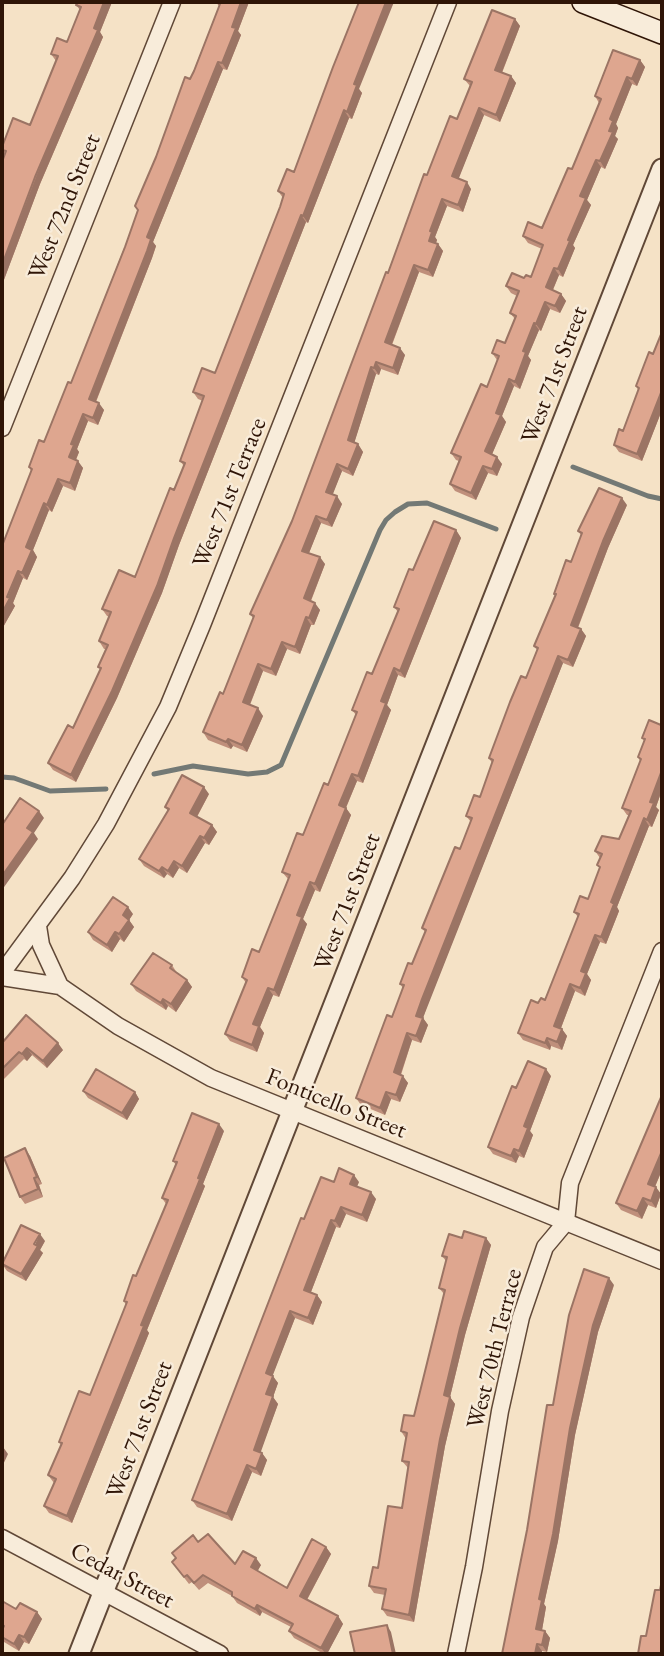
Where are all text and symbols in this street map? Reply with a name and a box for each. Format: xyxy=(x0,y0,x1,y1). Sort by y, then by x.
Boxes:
street label: West 72nd Street xyxy=(23,130,107,284)
street label: West 71st Street xyxy=(516,302,594,448)
street label: West 71st Terrace xyxy=(187,414,273,572)
street label: West 71st Street xyxy=(309,829,387,975)
street label: Fonticello Street xyxy=(261,1063,411,1145)
street label: West 70th Terrace xyxy=(461,1266,529,1432)
street label: West 71st Street xyxy=(101,1357,179,1503)
street label: Cedar Street xyxy=(65,1537,179,1615)

